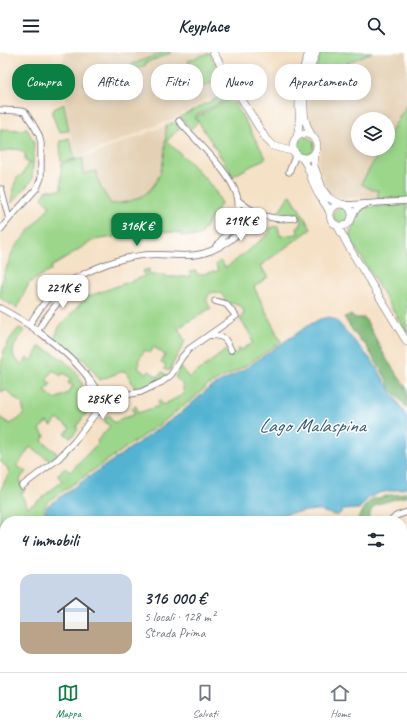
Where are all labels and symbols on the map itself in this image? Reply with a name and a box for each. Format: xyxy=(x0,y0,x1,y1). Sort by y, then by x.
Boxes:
pin: 219K € xyxy=(208,208,274,242)
pin: 316K € xyxy=(104,213,170,247)
pin: 221K € xyxy=(30,275,96,309)
pin: 285K € xyxy=(70,386,136,420)
water label: Lago Malaspina xyxy=(259,413,368,438)

